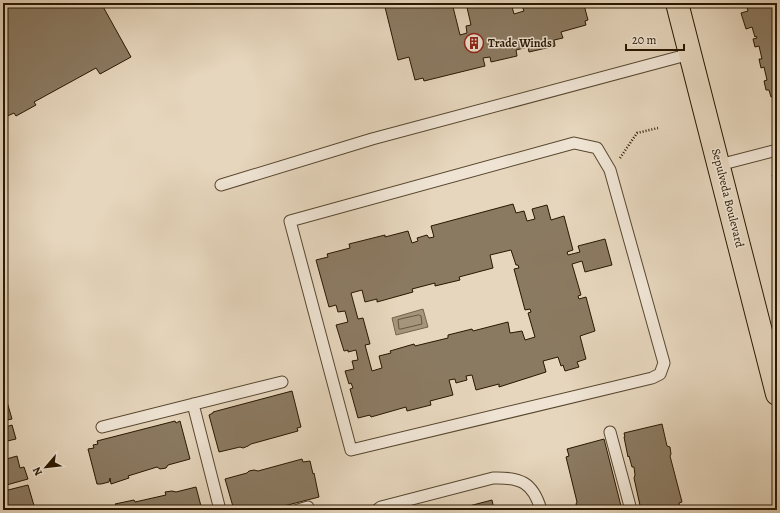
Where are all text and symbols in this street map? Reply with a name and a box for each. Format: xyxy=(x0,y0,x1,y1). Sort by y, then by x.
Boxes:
scale bar xyxy=(626,26,684,52)
building icon: Trade Winds xyxy=(463,32,485,54)
text: 20 m xyxy=(632,32,656,48)
place label: Trade Winds xyxy=(488,35,552,51)
street label: Sepulveda Boulevard xyxy=(708,147,748,250)
north arrow xyxy=(26,447,66,487)
text: N xyxy=(29,464,46,479)

